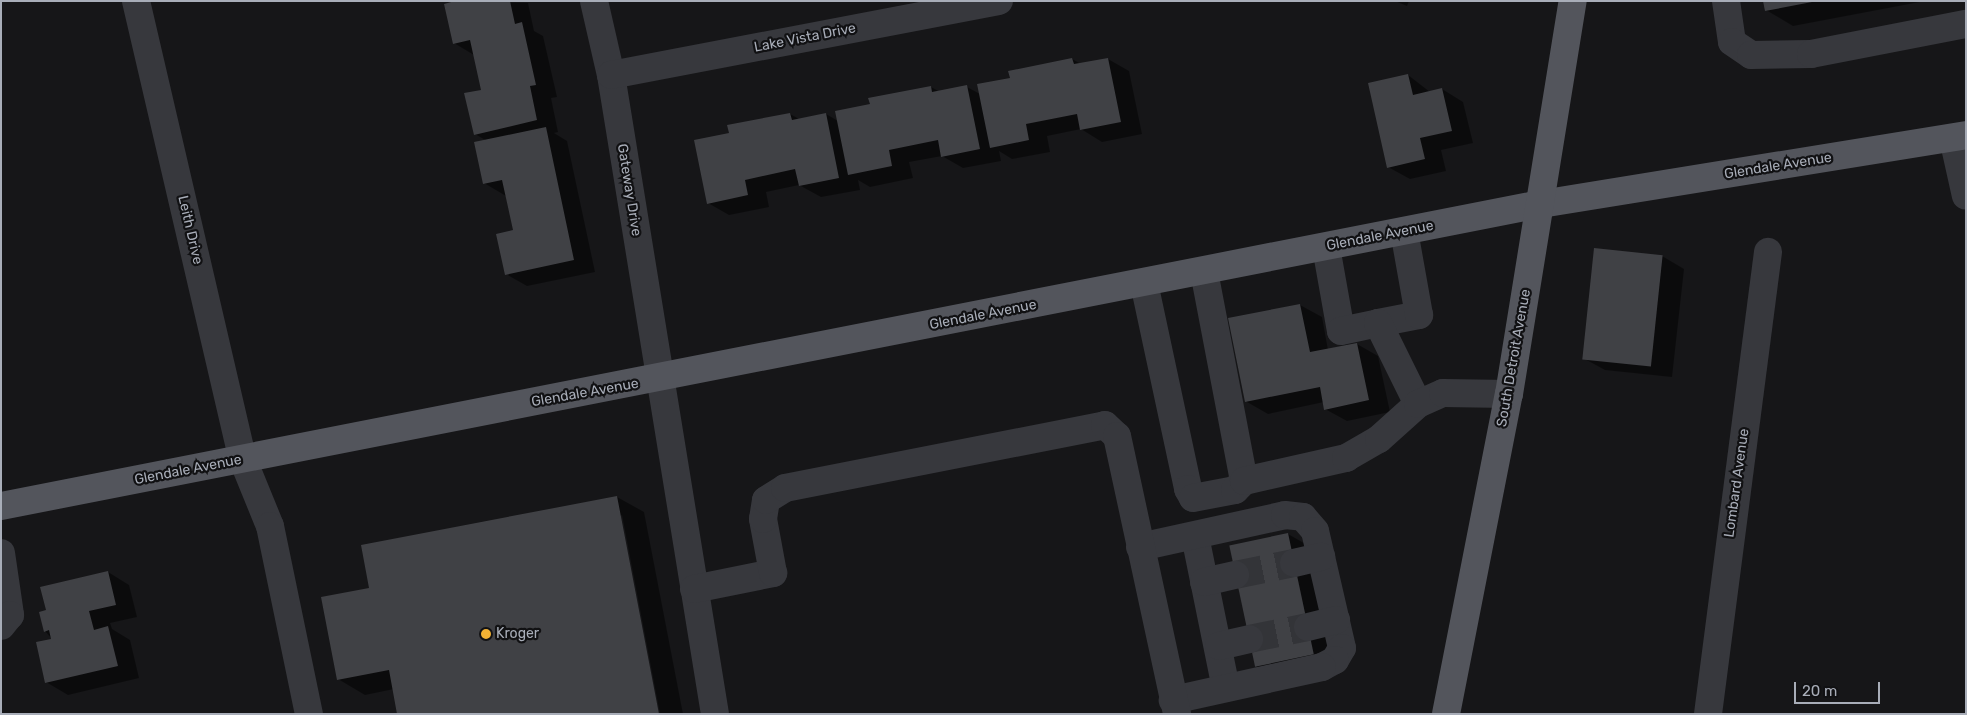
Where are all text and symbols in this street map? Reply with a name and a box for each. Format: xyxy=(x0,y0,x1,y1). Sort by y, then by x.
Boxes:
street label: Lake Vista Drive xyxy=(752,20,858,56)
street label: Gateway Drive xyxy=(613,142,645,238)
street label: Glendale Avenue xyxy=(1723,149,1833,183)
street label: Leith Drive xyxy=(174,194,206,266)
street label: Glendale Avenue xyxy=(1325,217,1435,255)
street label: South Detroit Avenue xyxy=(1494,288,1534,428)
street label: Glendale Avenue xyxy=(928,296,1038,334)
street label: Glendale Avenue xyxy=(530,375,640,411)
street label: Lombard Avenue xyxy=(1721,427,1753,539)
street label: Glendale Avenue xyxy=(133,451,243,489)
place label: Kroger xyxy=(496,626,539,642)
marker: Kroger xyxy=(480,628,492,640)
scale bar xyxy=(1797,672,1883,704)
text: 20 m xyxy=(1802,682,1837,700)

